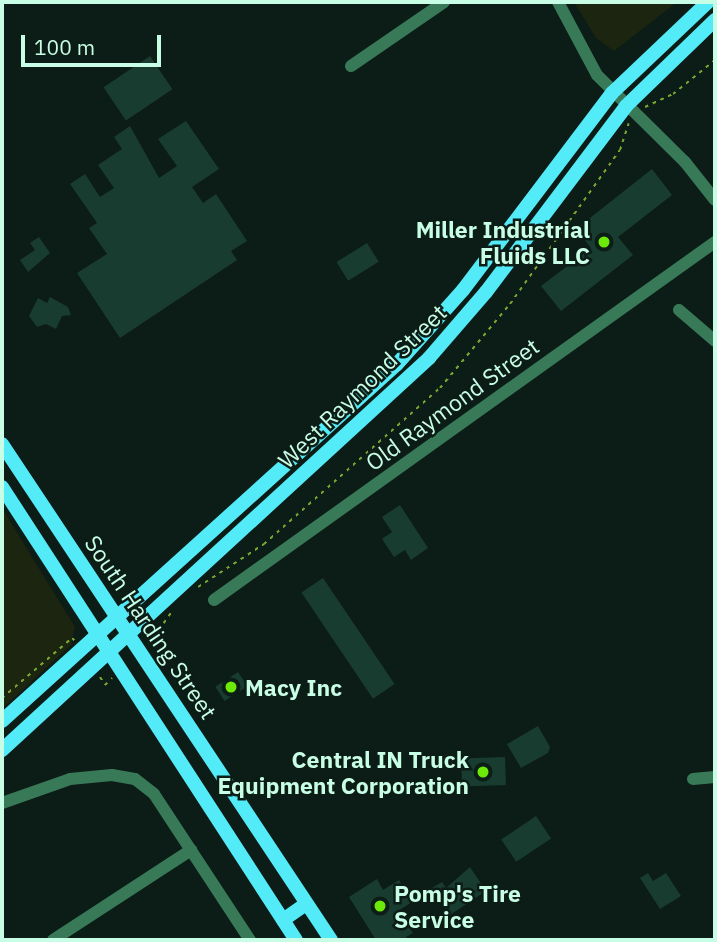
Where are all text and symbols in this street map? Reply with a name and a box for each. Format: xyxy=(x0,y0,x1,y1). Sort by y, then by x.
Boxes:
scale bar xyxy=(24,21,164,65)
text: 100 m xyxy=(34,33,95,61)
place label: Miller Industrial Fluids LLC xyxy=(416,215,590,269)
marker: Miller Industrial Fluids LLC xyxy=(596,234,612,250)
street label: West Raymond Street xyxy=(272,299,452,473)
street label: Old Raymond Street xyxy=(360,332,544,476)
street label: South Harding Street xyxy=(79,530,223,724)
place label: Macy Inc xyxy=(245,673,342,701)
marker: Macy Inc xyxy=(223,679,239,695)
place label: Central IN Truck Equipment Corporation xyxy=(217,745,469,799)
marker: Central IN Truck Equipment Corporation xyxy=(475,764,491,780)
place label: Pomp's Tire Service xyxy=(394,879,521,933)
marker: Pomp's Tire Service xyxy=(372,898,388,914)

